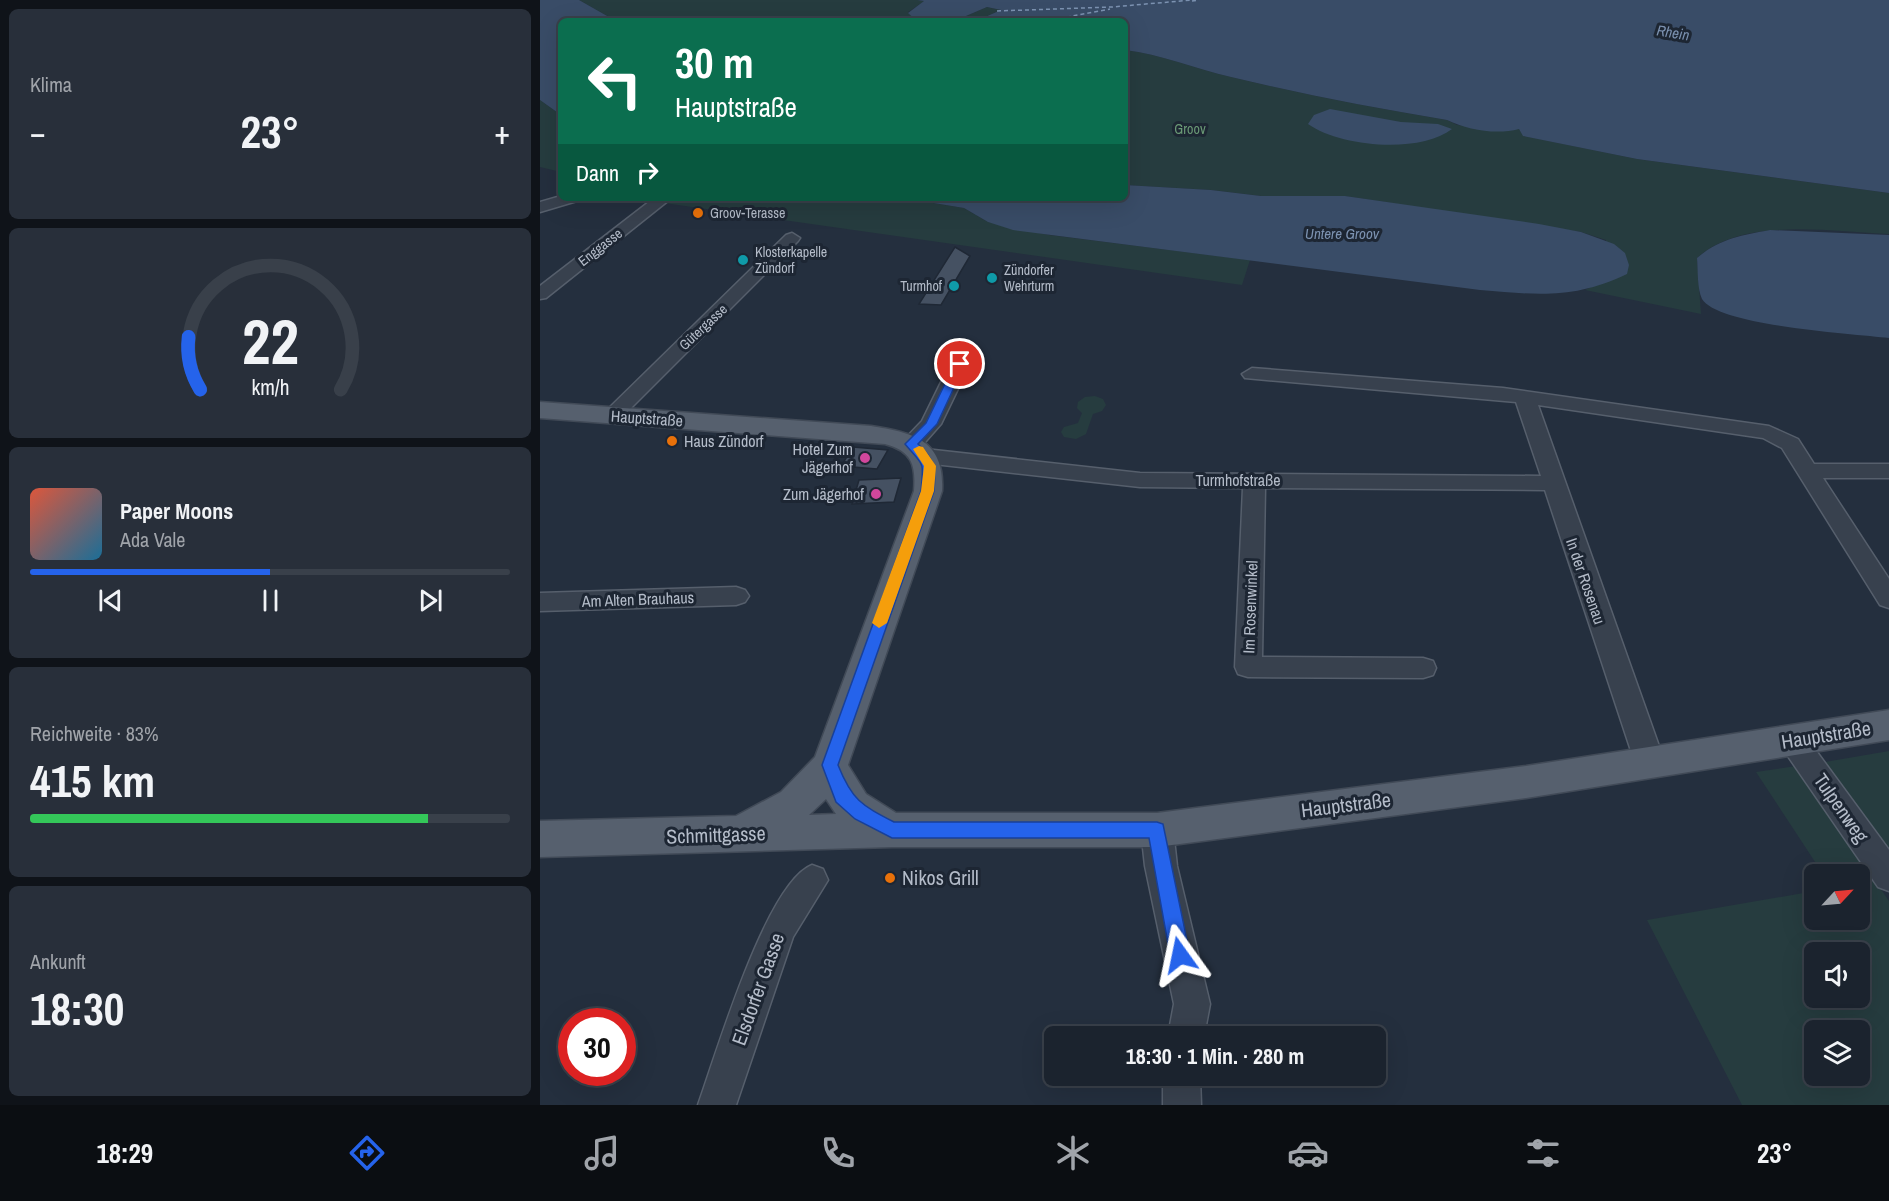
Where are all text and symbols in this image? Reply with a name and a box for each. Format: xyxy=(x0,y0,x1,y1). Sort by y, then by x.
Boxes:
water label: Rhein xyxy=(1655,20,1691,45)
text: 30 m xyxy=(675,35,754,91)
icon: left xyxy=(576,42,654,120)
text: Klima xyxy=(30,71,72,98)
text: Hauptstraße xyxy=(675,89,797,125)
text: 23° xyxy=(240,101,300,162)
text: − xyxy=(30,110,46,154)
text: + xyxy=(494,110,510,154)
park label: Groov xyxy=(1174,120,1206,138)
icon: right xyxy=(631,156,664,189)
text: Dann xyxy=(576,158,619,188)
place label: Groov-Terasse xyxy=(710,204,785,222)
marker: Groov-Terasse xyxy=(691,206,705,220)
water label: Untere Groov xyxy=(1305,223,1380,244)
street label: Enggasse xyxy=(574,224,626,270)
place label: Klosterkapelle Zündorf xyxy=(755,243,827,277)
marker: Klosterkapelle Zündorf xyxy=(736,253,750,267)
place label: Zündorfer Wehrturm xyxy=(1004,261,1054,295)
marker: Zündorfer Wehrturm xyxy=(985,271,999,285)
place label: Turmhof xyxy=(900,277,943,295)
marker: Turmhof xyxy=(947,279,961,293)
text: 22 xyxy=(242,299,298,383)
street label: Gütergasse xyxy=(675,300,731,354)
pin xyxy=(934,338,985,389)
icon: arrive xyxy=(943,347,976,380)
text: km/h xyxy=(251,374,289,403)
street label: Hauptstraße xyxy=(610,405,684,431)
place label: Haus Zündorf xyxy=(684,430,764,452)
marker: Haus Zündorf xyxy=(665,434,679,448)
place label: Hotel Zum Jägerhof xyxy=(792,438,853,478)
marker: Hotel Zum Jägerhof xyxy=(858,451,872,465)
street label: Turmhofstraße xyxy=(1196,469,1280,491)
place label: Zum Jägerhof xyxy=(783,483,864,505)
marker: Zum Jägerhof xyxy=(869,487,883,501)
text: Paper Moons xyxy=(120,496,233,526)
text: Ada Vale xyxy=(120,526,185,553)
street label: In der Rosenau xyxy=(1561,535,1611,627)
street label: Im Rosenwinkel xyxy=(1237,560,1263,654)
icon: previous xyxy=(94,584,127,617)
icon: pause xyxy=(254,584,287,617)
icon: next xyxy=(414,584,447,617)
street label: Am Alten Brauhaus xyxy=(580,586,695,612)
street label: Hauptstraße xyxy=(1779,714,1873,755)
text: Reichweite · 83% xyxy=(30,720,159,747)
text: 415 km xyxy=(30,750,155,811)
street label: Tulpenweg xyxy=(1808,768,1875,848)
street label: Hauptstraße xyxy=(1300,786,1392,823)
street label: Schmittgasse xyxy=(666,819,766,850)
place label: Nikos Grill xyxy=(902,864,979,891)
north arrow xyxy=(1804,864,1870,930)
map controls xyxy=(1804,864,1870,1086)
marker: Nikos Grill xyxy=(883,871,897,885)
position arrow xyxy=(1148,923,1212,987)
street label: Elsdorfer Gasse xyxy=(725,929,790,1049)
button: sound xyxy=(1804,942,1870,1008)
text: Ankunft xyxy=(30,948,86,975)
text: 18:30 xyxy=(30,978,124,1039)
speed limit sign: 30 xyxy=(558,1008,636,1086)
button: layers xyxy=(1804,1020,1870,1086)
text: 18:30 · 1 Min. · 280 m xyxy=(1126,1041,1304,1071)
icon: directions xyxy=(346,1132,388,1174)
icon: music xyxy=(581,1132,623,1174)
icon: phone xyxy=(817,1132,859,1174)
icon: climate xyxy=(1052,1132,1094,1174)
icon: car xyxy=(1287,1132,1329,1174)
icon: filters xyxy=(1522,1132,1564,1174)
text: 18:29 xyxy=(97,1135,153,1171)
text: 23° xyxy=(1757,1135,1792,1171)

